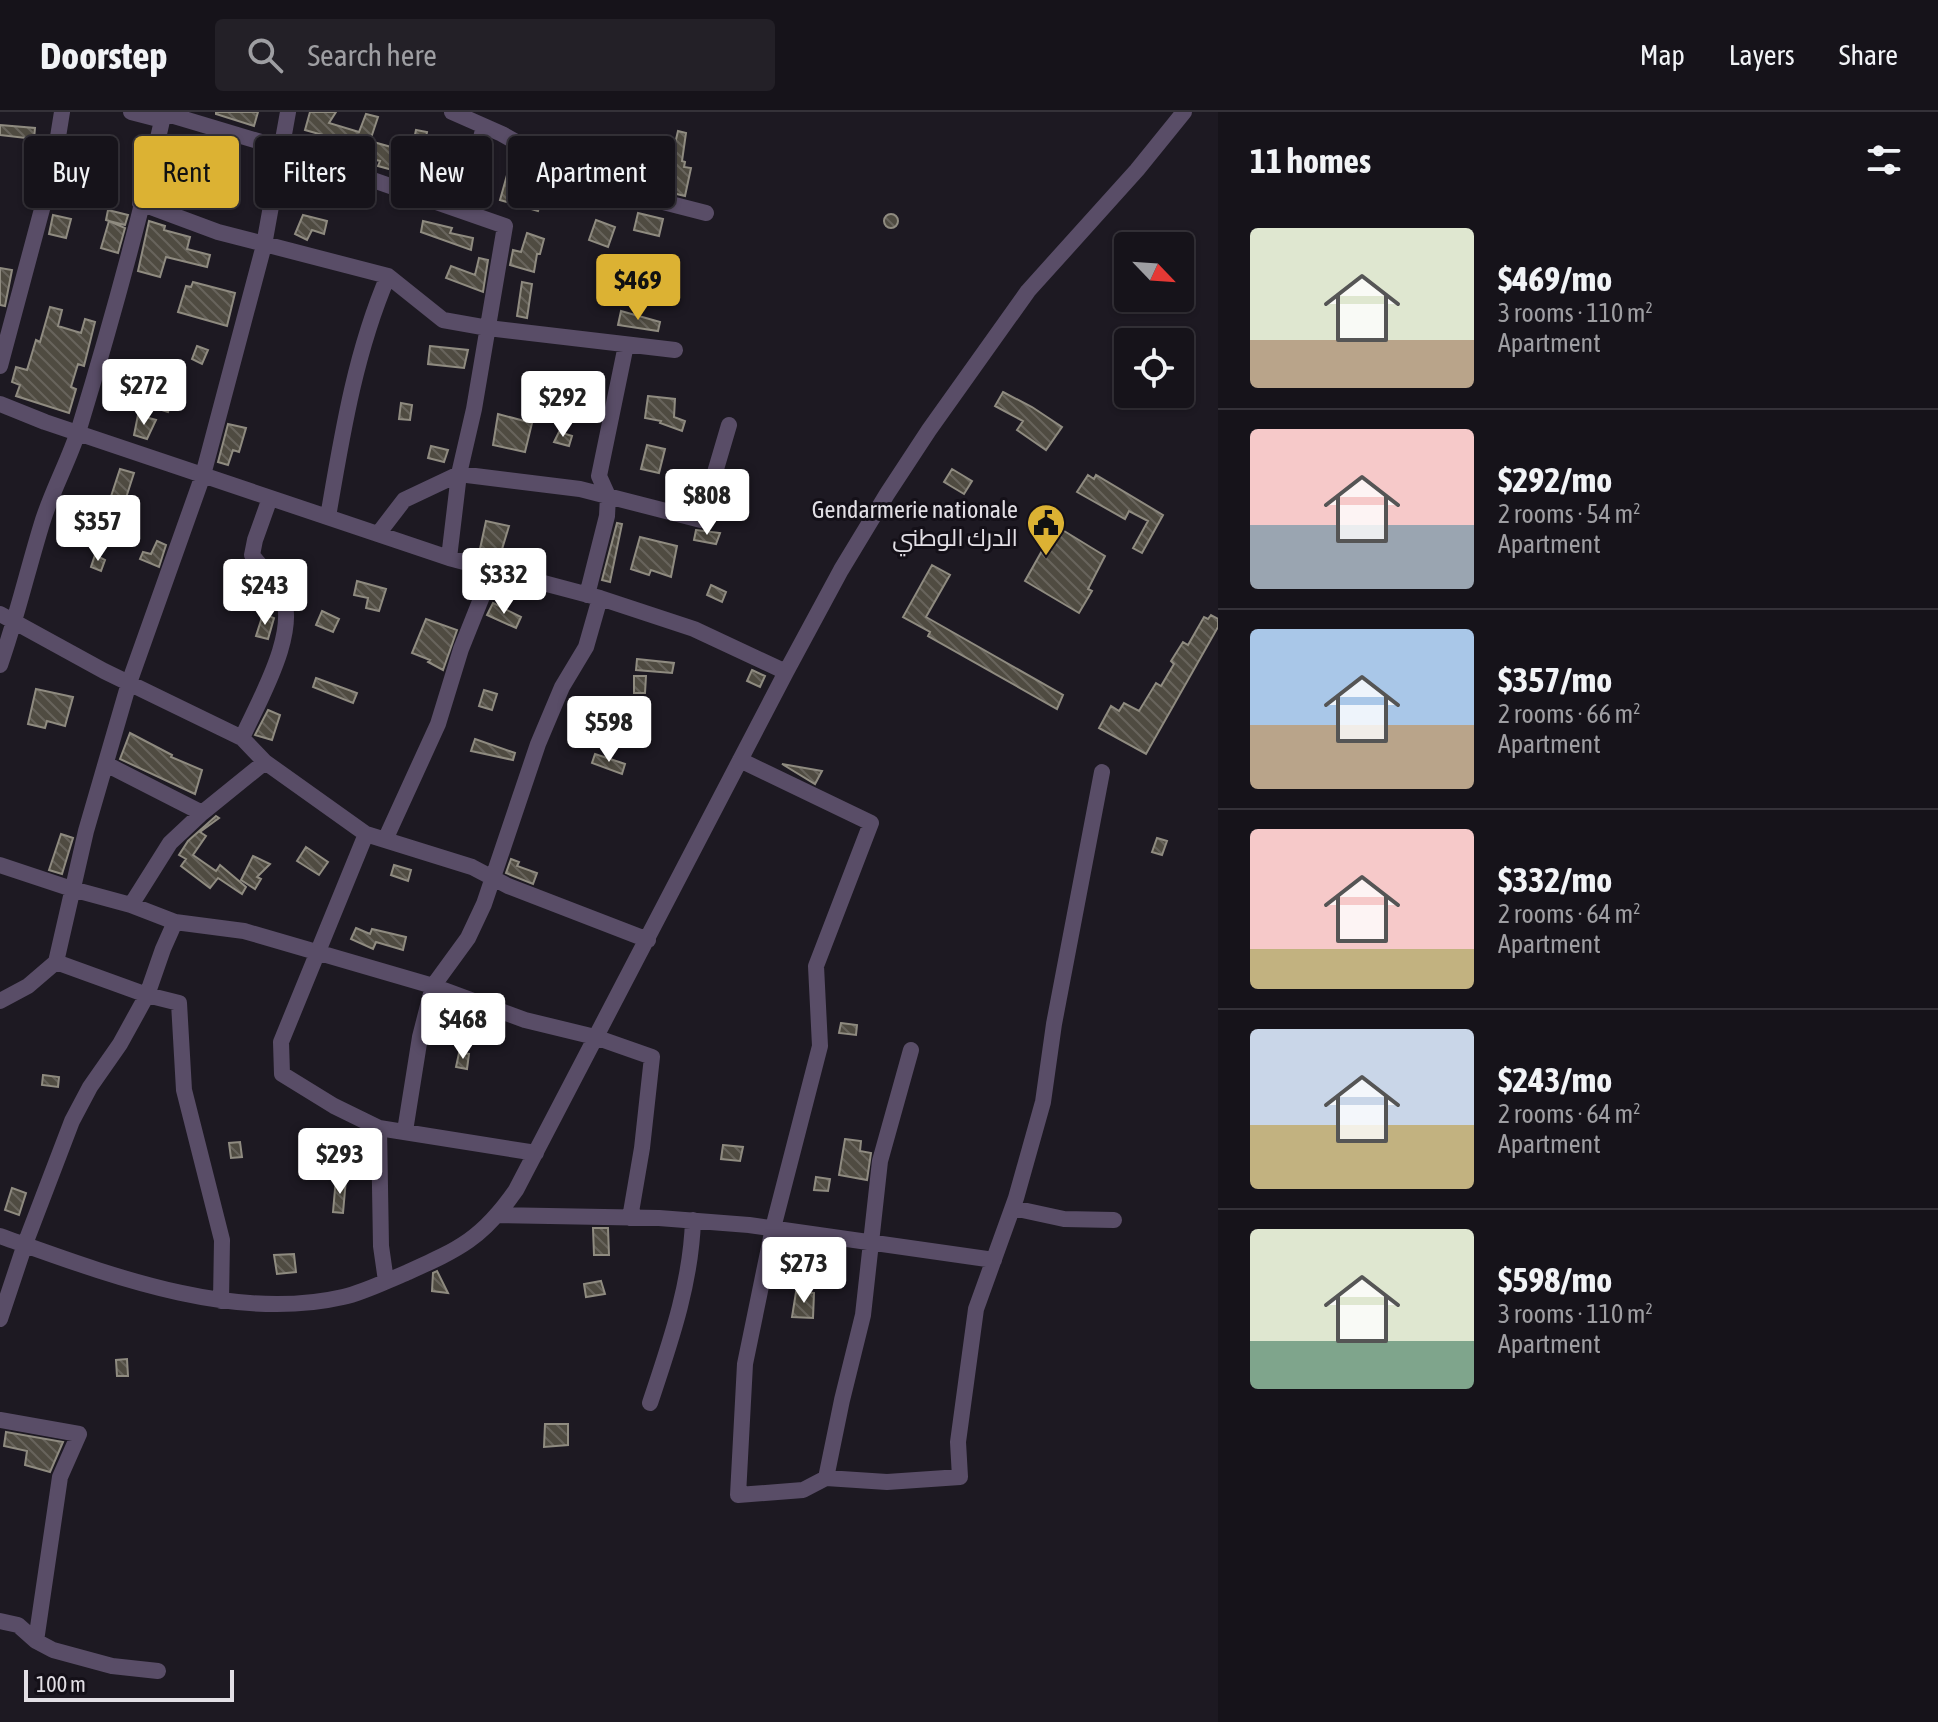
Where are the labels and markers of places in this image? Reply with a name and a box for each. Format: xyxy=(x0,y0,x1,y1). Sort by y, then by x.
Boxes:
pin: $469 xyxy=(591,254,685,322)
pin: $272 xyxy=(97,359,191,427)
pin: $292 xyxy=(516,371,610,439)
pin: $808 xyxy=(660,469,754,537)
pin: $357 xyxy=(51,495,145,563)
place label: Gendarmerie nationale الدرك الوطني xyxy=(812,496,1018,557)
public building icon: Gendarmerie nationale الدرك الوطني xyxy=(1025,502,1067,557)
pin: $332 xyxy=(457,548,551,616)
pin: $243 xyxy=(218,559,312,627)
pin: $598 xyxy=(562,696,656,764)
pin: $468 xyxy=(416,993,510,1061)
pin: $293 xyxy=(293,1128,387,1196)
pin: $273 xyxy=(757,1237,851,1305)

